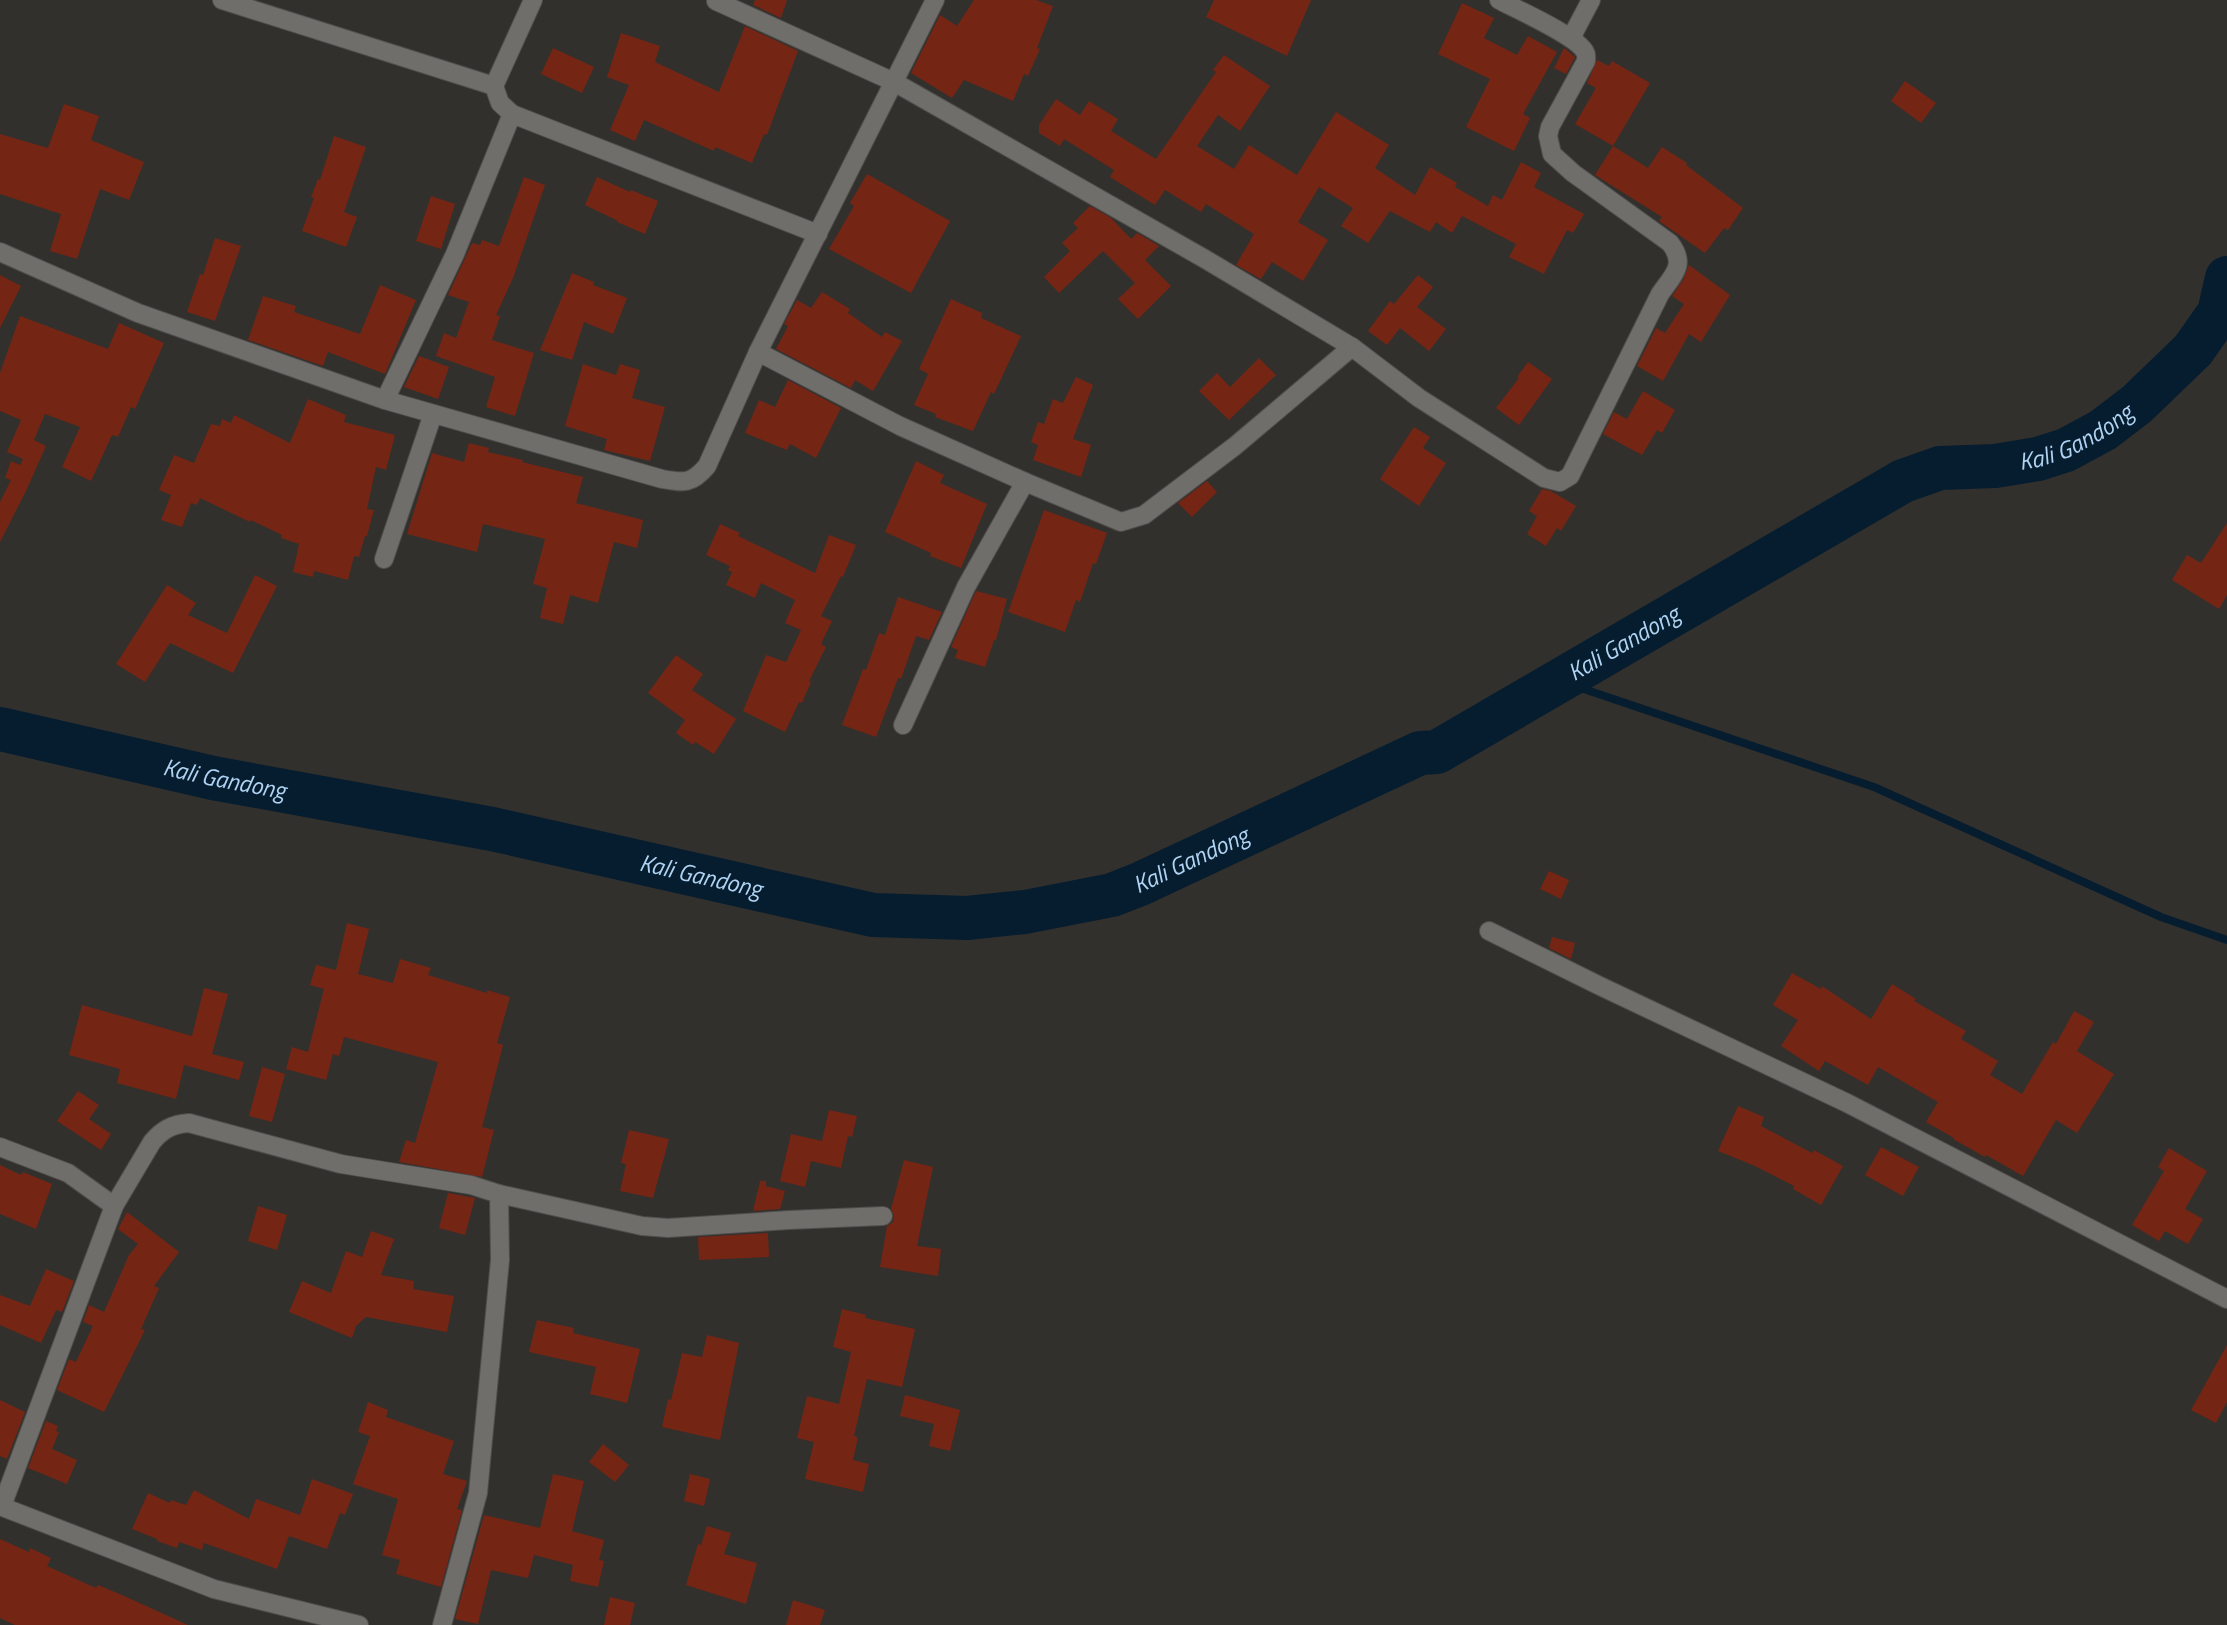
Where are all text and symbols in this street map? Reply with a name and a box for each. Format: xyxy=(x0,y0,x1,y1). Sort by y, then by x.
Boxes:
water label: Kali Gandong xyxy=(2016,393,2142,479)
water label: Kali Gandong xyxy=(1560,594,1688,689)
water label: Kali Gandong xyxy=(160,748,291,808)
water label: Kali Gandong xyxy=(1127,816,1257,902)
water label: Kali Gandong xyxy=(636,844,768,907)

